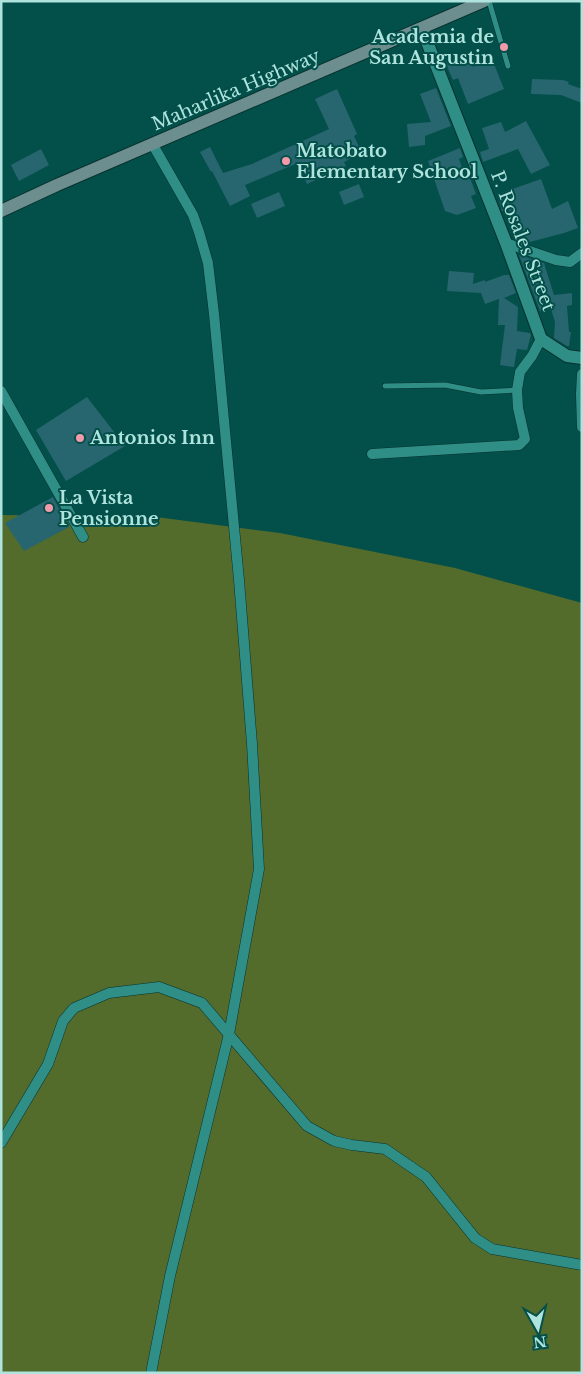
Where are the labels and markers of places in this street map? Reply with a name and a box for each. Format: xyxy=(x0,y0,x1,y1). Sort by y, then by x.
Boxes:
place label: Academia de San Augustin xyxy=(369,26,494,69)
marker: Academia de San Augustin xyxy=(498,41,510,53)
place label: Matobato Elementary School xyxy=(296,140,478,183)
marker: Matobato Elementary School xyxy=(280,155,292,167)
place label: Antonios Inn xyxy=(89,427,215,449)
marker: Antonios Inn xyxy=(74,432,86,444)
place label: La Vista Pensionne xyxy=(59,487,159,530)
marker: La Vista Pensionne xyxy=(43,502,55,514)

